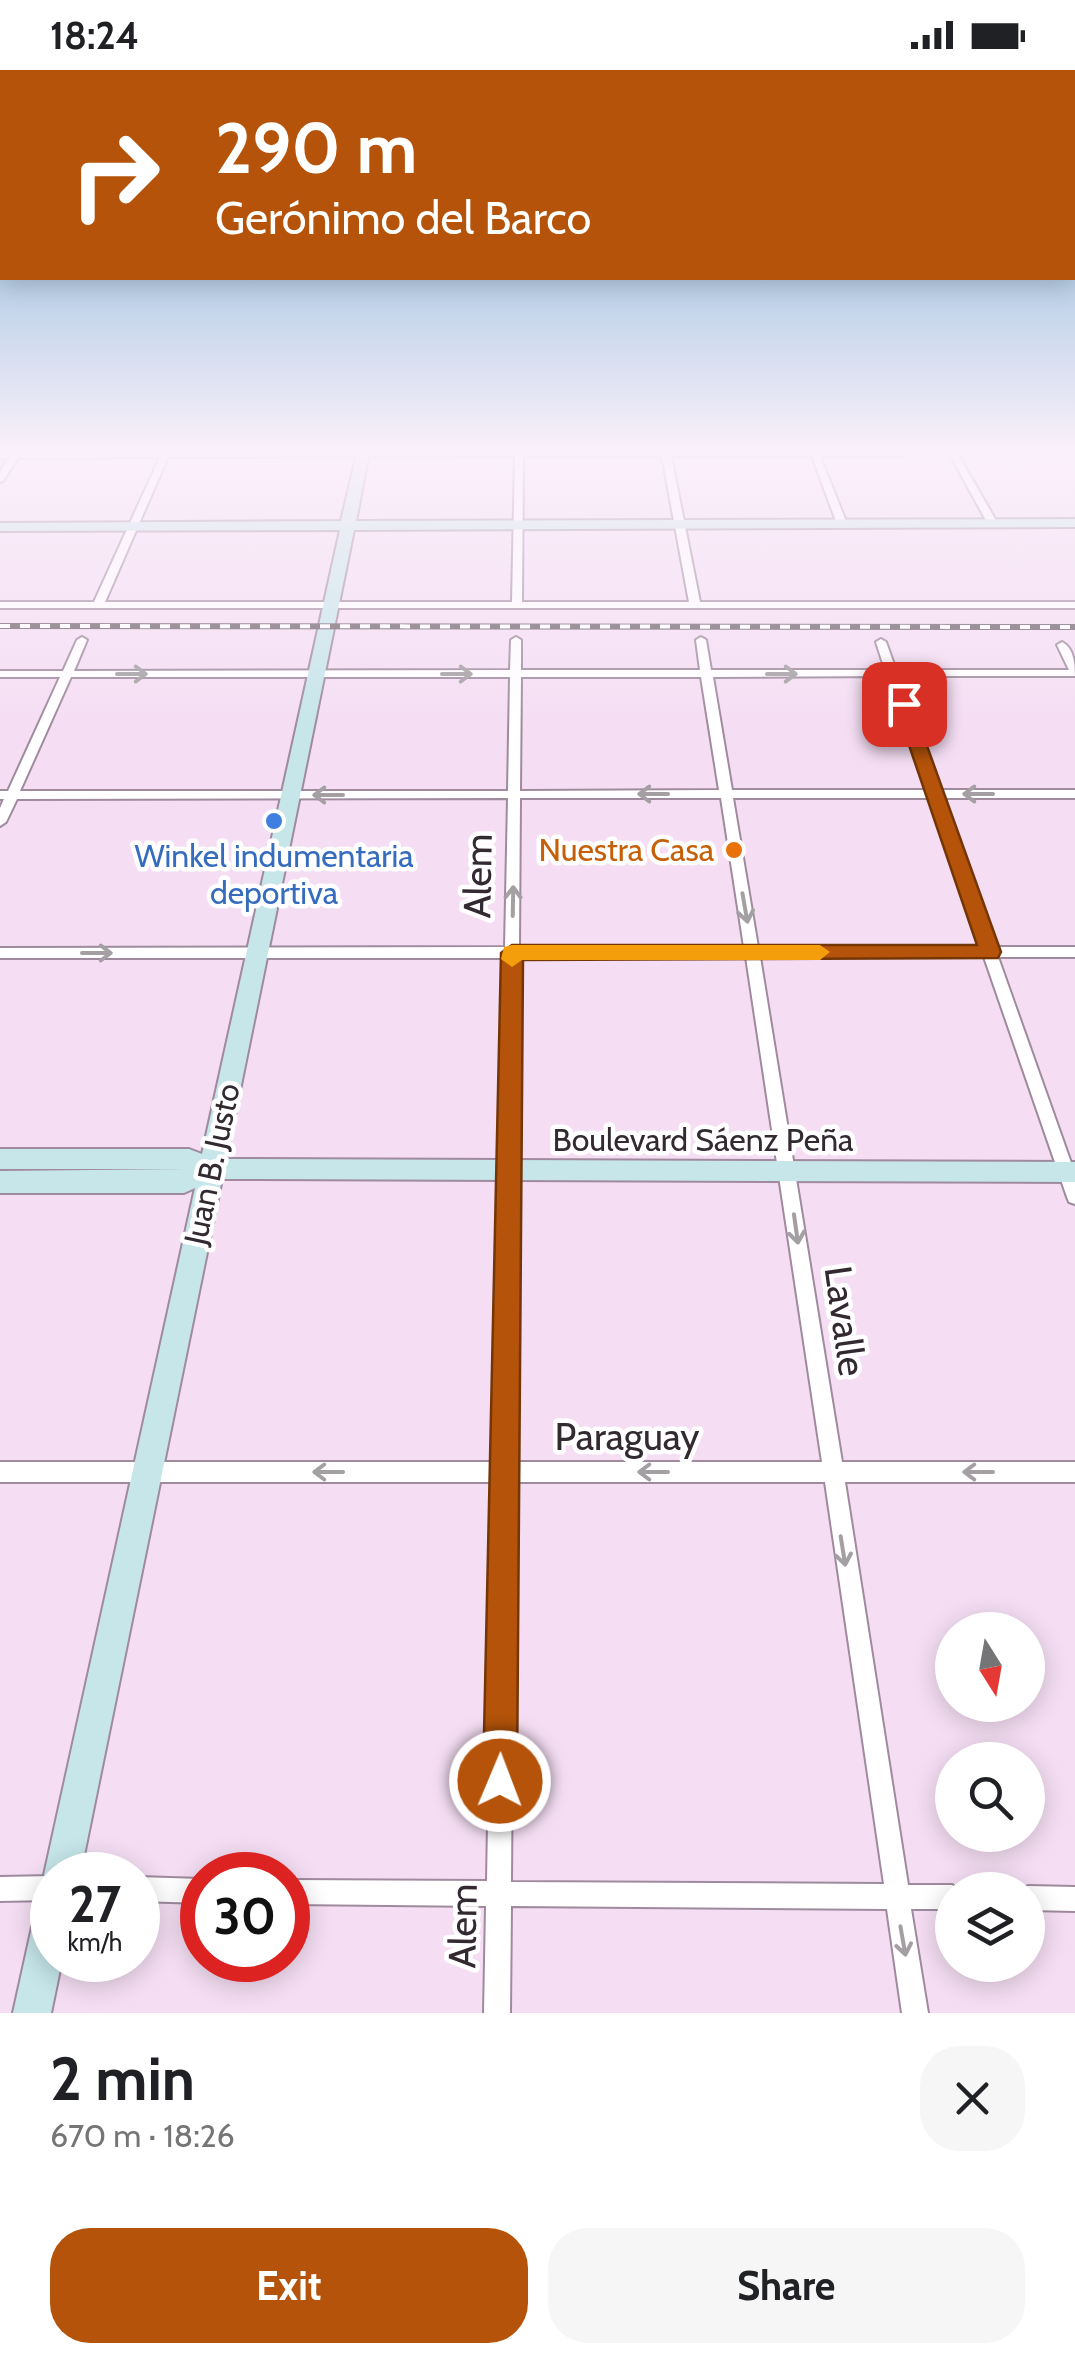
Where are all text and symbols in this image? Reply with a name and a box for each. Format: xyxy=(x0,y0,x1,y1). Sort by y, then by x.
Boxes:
text: 18:24 xyxy=(50,12,139,59)
text: 290 m xyxy=(215,105,417,191)
icon: right xyxy=(50,110,180,240)
text: Gerónimo del Barco xyxy=(215,191,591,245)
pin xyxy=(862,662,947,747)
one-way arrow xyxy=(116,664,148,684)
one-way arrow xyxy=(440,664,473,684)
one-way arrow xyxy=(766,664,798,684)
icon: arrive xyxy=(877,677,932,732)
one-way arrow xyxy=(637,784,670,804)
one-way arrow xyxy=(962,784,994,804)
one-way arrow xyxy=(312,785,344,804)
marker: Winkel indumentaria deportiva xyxy=(263,810,285,832)
place label: Nuestra Casa xyxy=(539,830,715,869)
street label: Alem xyxy=(453,833,502,919)
place label: Winkel indumentaria deportiva xyxy=(134,836,414,912)
marker: Nuestra Casa xyxy=(723,839,745,861)
one-way arrow xyxy=(503,885,522,917)
one-way arrow xyxy=(736,891,755,924)
one-way arrow xyxy=(80,944,113,962)
street label: Juan B. Justo xyxy=(175,1080,248,1249)
street label: Boulevard Sáenz Peña xyxy=(553,1120,854,1159)
one-way arrow xyxy=(788,1212,806,1245)
street label: Lavalle xyxy=(815,1263,876,1379)
street label: Paraguay xyxy=(555,1413,699,1460)
one-way arrow xyxy=(312,1462,344,1482)
one-way arrow xyxy=(637,1462,670,1482)
one-way arrow xyxy=(962,1462,994,1482)
one-way arrow xyxy=(834,1534,852,1566)
north arrow xyxy=(935,1612,1045,1722)
map controls xyxy=(935,1612,1045,1982)
position arrow xyxy=(448,1729,552,1833)
button: search xyxy=(935,1742,1045,1852)
speed limit sign: 30 xyxy=(180,1852,310,1982)
button: layers xyxy=(935,1872,1045,1982)
text: 27 xyxy=(69,1874,121,1935)
street label: Alem xyxy=(438,1883,487,1969)
one-way arrow xyxy=(894,1924,913,1957)
text: km/h xyxy=(68,1927,122,1957)
text: 2 min xyxy=(50,2042,195,2115)
button: close xyxy=(920,2046,1025,2151)
text: 670 m · 18:26 xyxy=(50,2116,235,2155)
button: Exit xyxy=(50,2228,528,2343)
button: Share xyxy=(548,2228,1025,2343)

